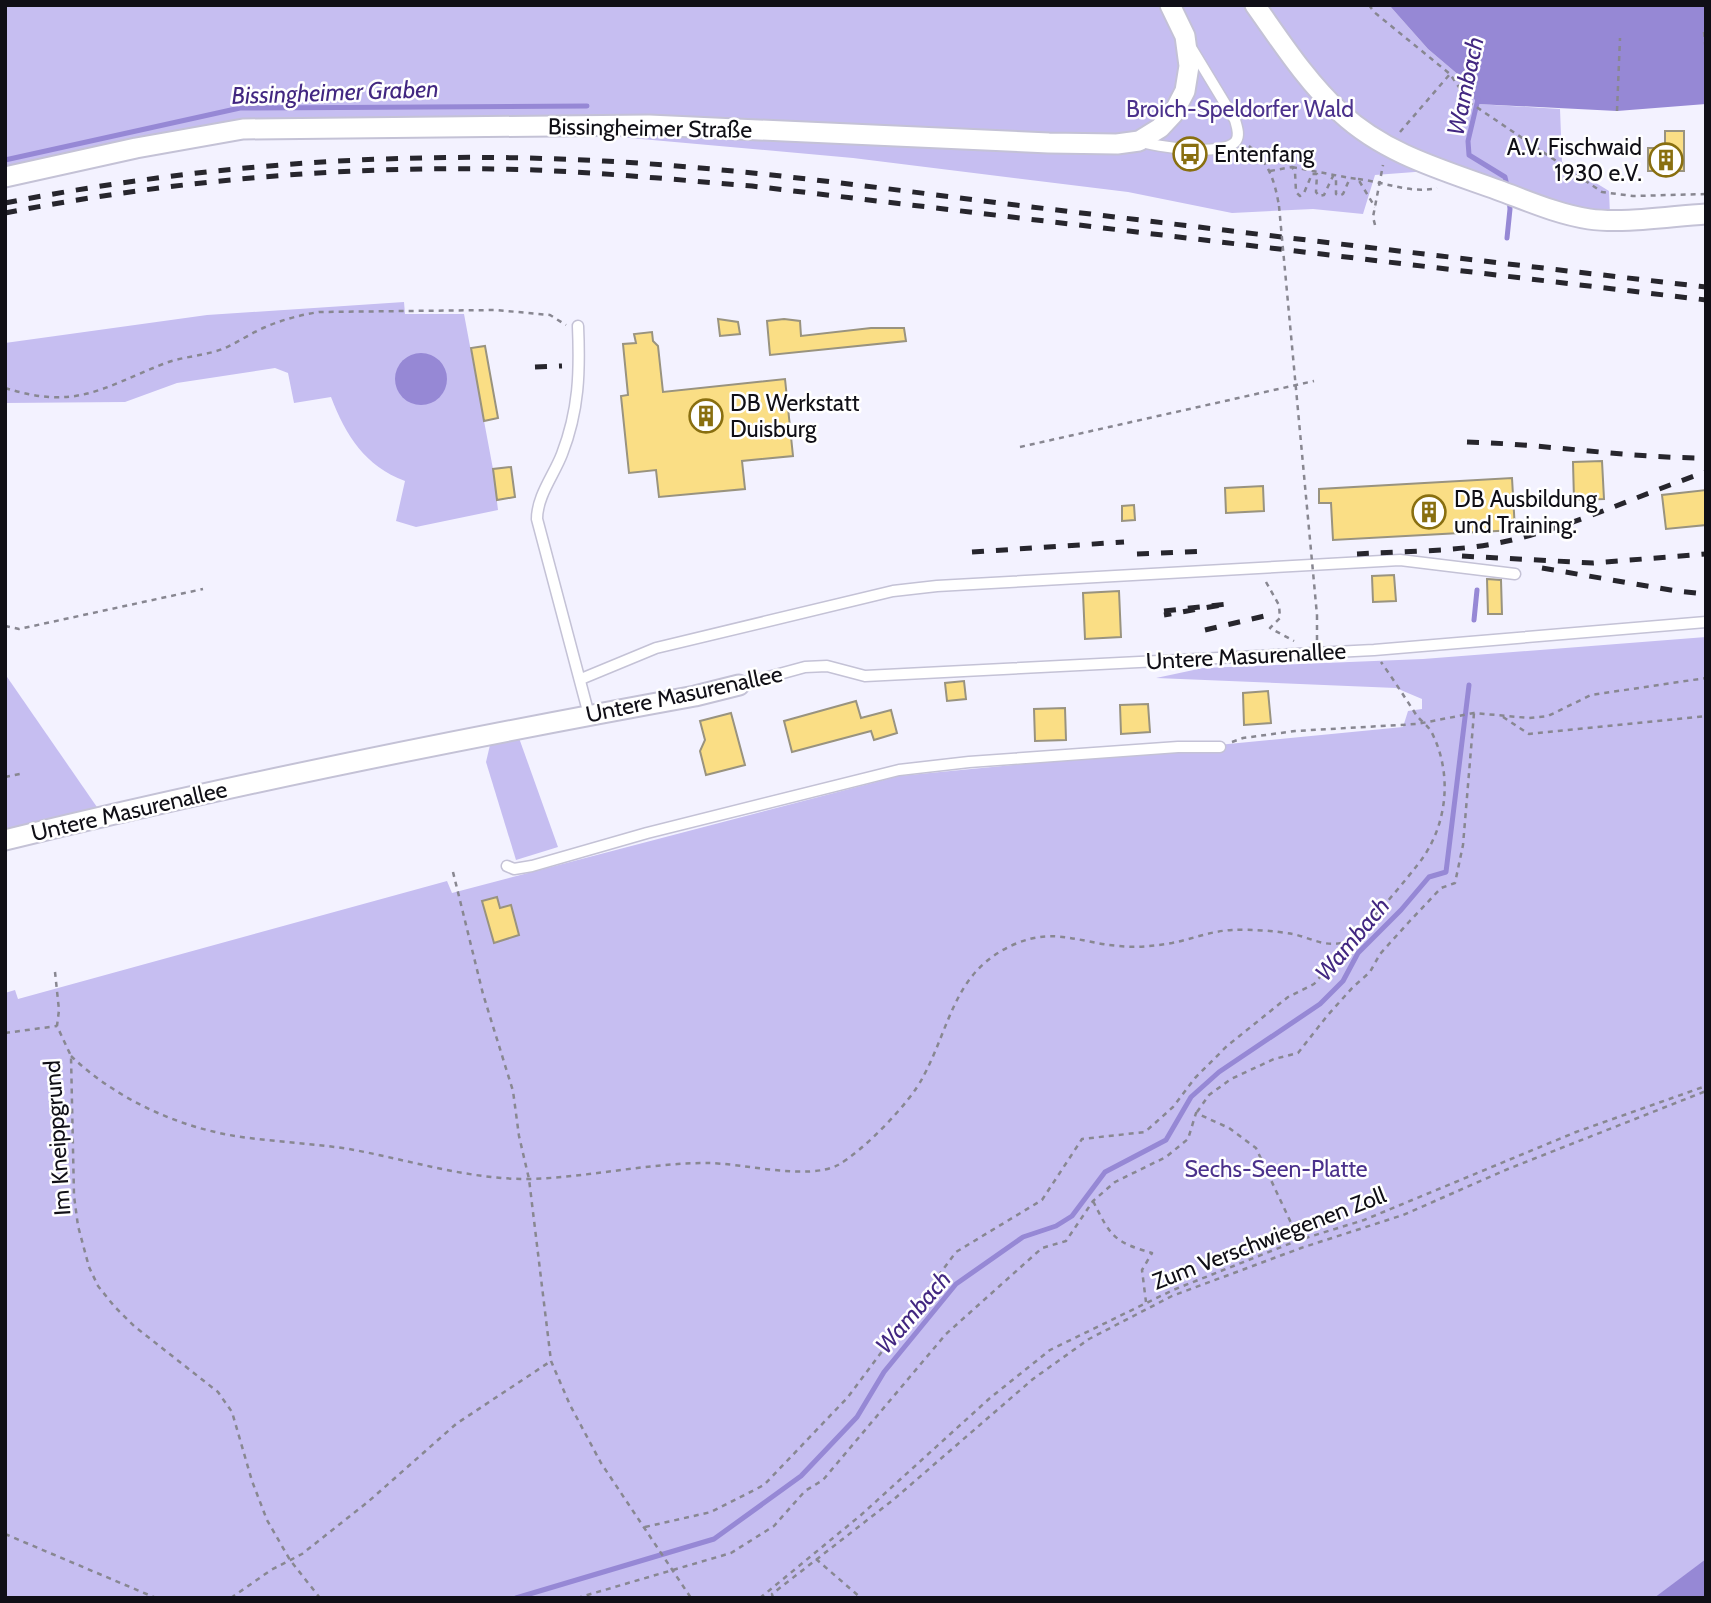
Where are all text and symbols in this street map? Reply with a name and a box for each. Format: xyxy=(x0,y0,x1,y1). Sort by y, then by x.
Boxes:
water label: Wambach xyxy=(1440,34,1490,138)
water label: Bissingheimer Graben xyxy=(231,74,439,110)
park label: Broich-Speldorfer Wald xyxy=(1126,95,1354,123)
street label: Bissingheimer Straße xyxy=(548,112,753,144)
place label: A.V. Fischwaid 1930 e.V. xyxy=(1507,133,1642,187)
bus stop icon: Entenfang xyxy=(1171,135,1209,173)
place label: Entenfang xyxy=(1214,140,1315,168)
building icon: A.V. Fischwaid 1930 e.V. xyxy=(1647,141,1685,179)
place label: DB Werkstatt Duisburg xyxy=(730,389,860,443)
building icon: DB Werkstatt Duisburg xyxy=(687,397,725,435)
place label: DB Ausbildung und Training. xyxy=(1454,485,1598,539)
building icon: DB Ausbildung und Training. xyxy=(1410,493,1448,531)
street label: Untere Masurenallee xyxy=(1145,637,1347,675)
street label: Untere Masurenallee xyxy=(583,659,785,729)
street label: Untere Masurenallee xyxy=(28,775,230,847)
water label: Wambach xyxy=(1309,891,1395,987)
street label: Im Kneippgrund xyxy=(38,1059,76,1217)
park label: Sechs-Seen-Platte xyxy=(1184,1155,1368,1183)
street label: Zum Verschwiegenen Zoll xyxy=(1148,1180,1390,1295)
water label: Wambach xyxy=(869,1265,957,1359)

